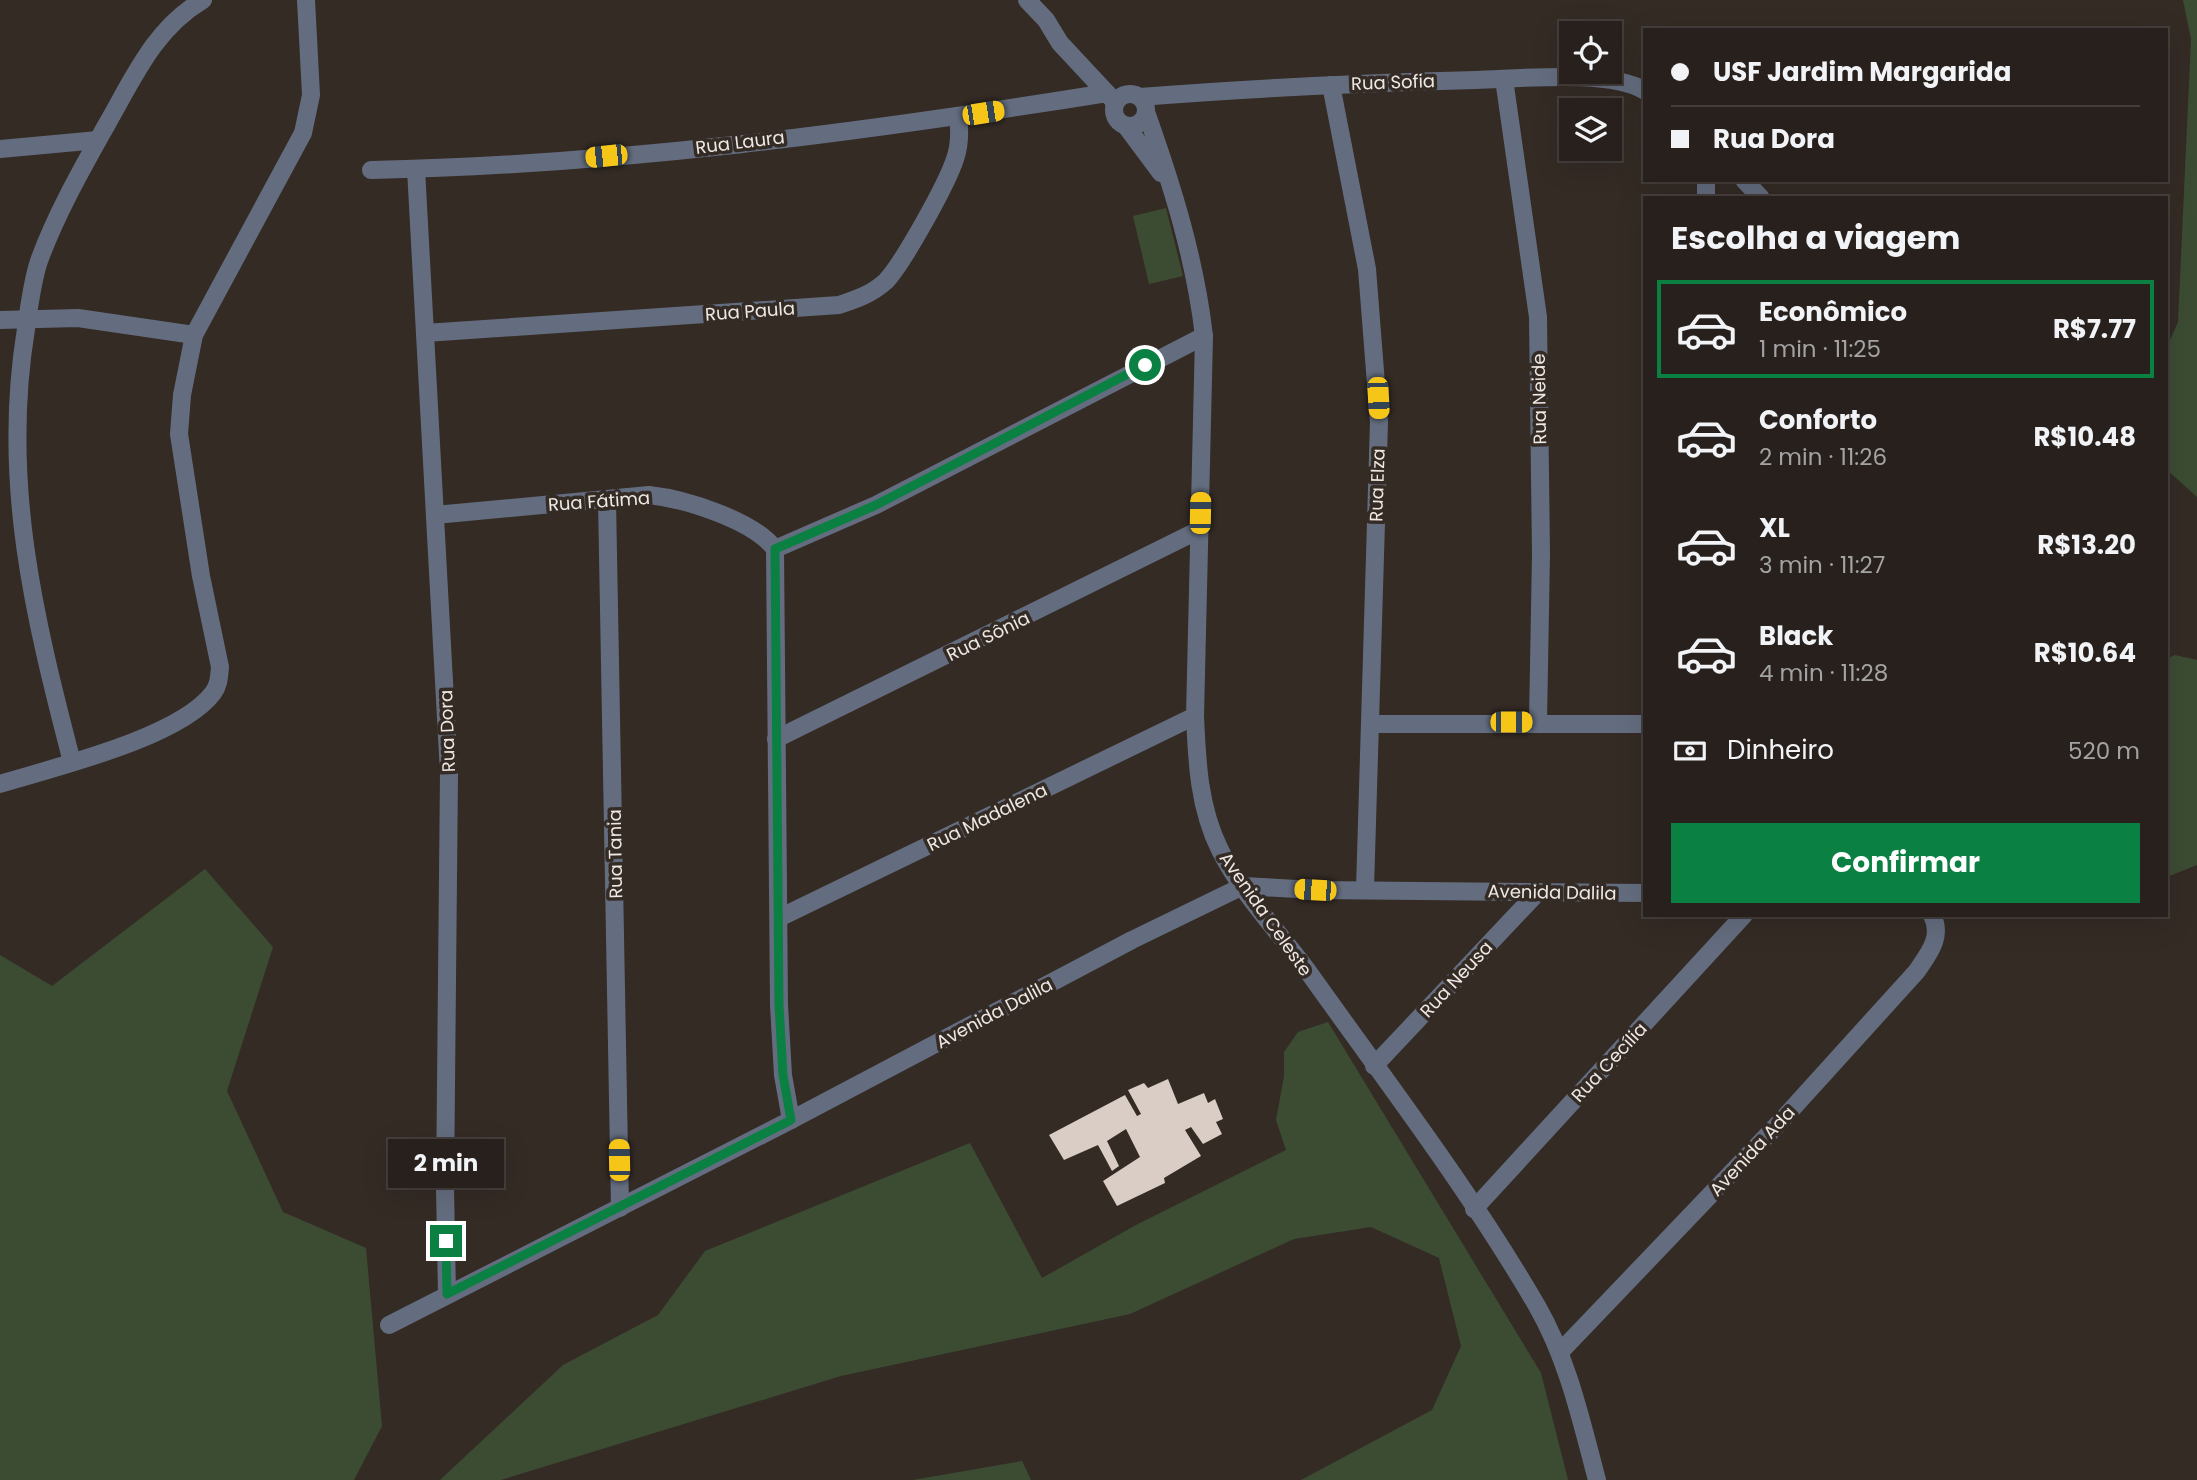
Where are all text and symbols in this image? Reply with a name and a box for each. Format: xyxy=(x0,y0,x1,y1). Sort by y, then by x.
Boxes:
map controls xyxy=(1559,21,1622,161)
button: locate xyxy=(1559,21,1622,84)
text: USF Jardim Margarida xyxy=(1713,54,2011,90)
street label: Rua Sofia xyxy=(1351,68,1435,96)
button: layers xyxy=(1559,98,1622,161)
car xyxy=(961,99,1006,127)
text: Rua Dora xyxy=(1713,121,1835,157)
street label: Rua Laura xyxy=(694,124,786,160)
car xyxy=(585,143,628,169)
text: Escolha a viagem xyxy=(1671,215,1960,260)
text: Econômico xyxy=(1759,294,1907,330)
street label: Rua Paula xyxy=(704,295,796,327)
icon: car xyxy=(1675,298,1738,361)
text: R$7.77 xyxy=(2053,311,2136,347)
text: 1 min · 11:25 xyxy=(1759,333,1881,365)
route start xyxy=(1129,349,1161,381)
street label: Rua Neide xyxy=(1526,353,1552,445)
car xyxy=(1367,376,1390,420)
text: Conforto xyxy=(1759,402,1877,438)
icon: car xyxy=(1675,406,1738,469)
text: R$10.48 xyxy=(2033,419,2136,455)
text: 2 min · 11:26 xyxy=(1759,441,1887,473)
street label: Rua Elza xyxy=(1363,448,1391,522)
street label: Rua Fátima xyxy=(547,485,651,517)
car xyxy=(1190,492,1211,534)
text: XL xyxy=(1759,510,1790,546)
icon: car xyxy=(1675,514,1738,577)
text: R$13.20 xyxy=(2037,527,2136,563)
text: 3 min · 11:27 xyxy=(1759,549,1885,581)
street label: Rua Sônia xyxy=(942,605,1034,667)
text: Black xyxy=(1759,618,1833,654)
icon: car xyxy=(1675,622,1738,685)
text: R$10.64 xyxy=(2034,635,2136,671)
text: 4 min · 11:28 xyxy=(1759,657,1888,689)
street label: Rua Dora xyxy=(433,689,461,773)
car xyxy=(1491,712,1533,733)
icon: cash xyxy=(1671,732,1709,770)
text: Dinheiro xyxy=(1727,732,1834,768)
text: 520 m xyxy=(2068,735,2140,767)
street label: Rua Madalena xyxy=(923,777,1051,857)
street label: Rua Tania xyxy=(602,809,628,899)
button: Confirmar xyxy=(1671,823,2140,903)
street label: Avenida Celeste xyxy=(1214,847,1318,981)
car xyxy=(1294,878,1337,902)
street label: Avenida Dalila xyxy=(1487,878,1617,906)
street label: Rua Neusa xyxy=(1414,935,1498,1023)
street label: Avenida Dalila xyxy=(931,972,1057,1054)
street label: Rua Cecília xyxy=(1565,1017,1653,1107)
street label: Avenida Ada xyxy=(1704,1100,1800,1202)
car xyxy=(609,1139,630,1181)
callout: 2 min xyxy=(388,1140,504,1188)
text: 2 min xyxy=(414,1147,478,1179)
route end xyxy=(430,1225,462,1257)

